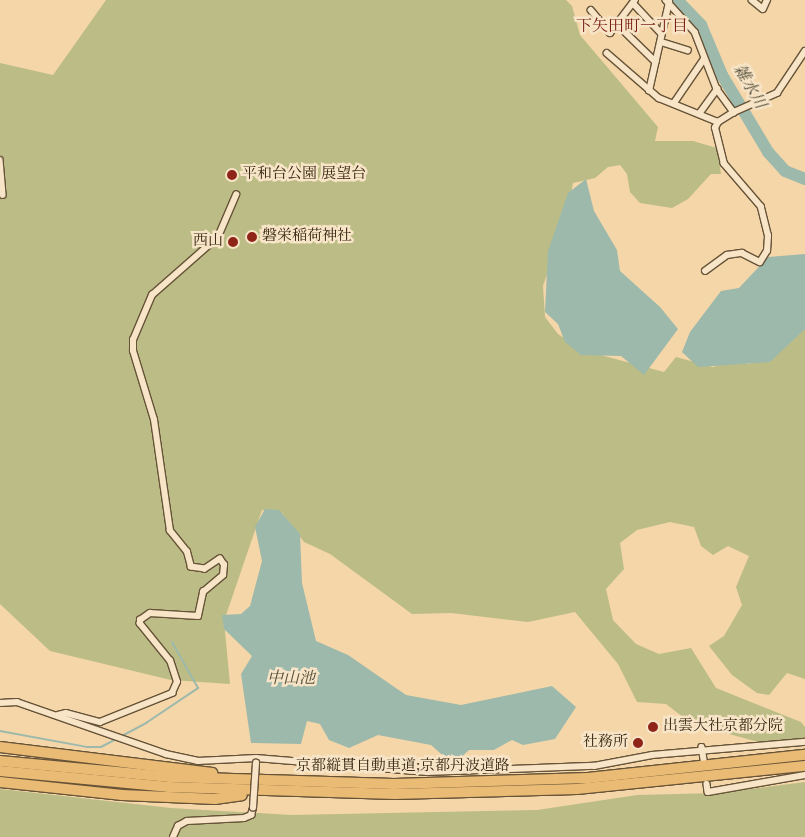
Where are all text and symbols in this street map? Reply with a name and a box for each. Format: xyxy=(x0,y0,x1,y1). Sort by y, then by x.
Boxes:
district label: 下矢田町一丁目 xyxy=(576,17,688,37)
water label: 雑水川 xyxy=(729,61,769,113)
place label: 平和台公園 展望台 xyxy=(242,166,366,184)
marker: 平和台公園 展望台 xyxy=(226,169,238,181)
place label: 磐栄稲荷神社 xyxy=(262,228,352,246)
marker: 磐栄稲荷神社 xyxy=(246,231,258,243)
place label: 西山 xyxy=(193,233,223,251)
marker: 西山 xyxy=(227,236,239,248)
water label: 中山池 xyxy=(267,669,315,689)
place label: 出雲大社京都分院 xyxy=(663,718,783,736)
marker: 出雲大社京都分院 xyxy=(647,721,659,733)
place label: 社務所 xyxy=(583,734,628,752)
marker: 社務所 xyxy=(632,737,644,749)
street label: 京都縦貫自動車道;京都丹波道路 xyxy=(296,758,510,776)

